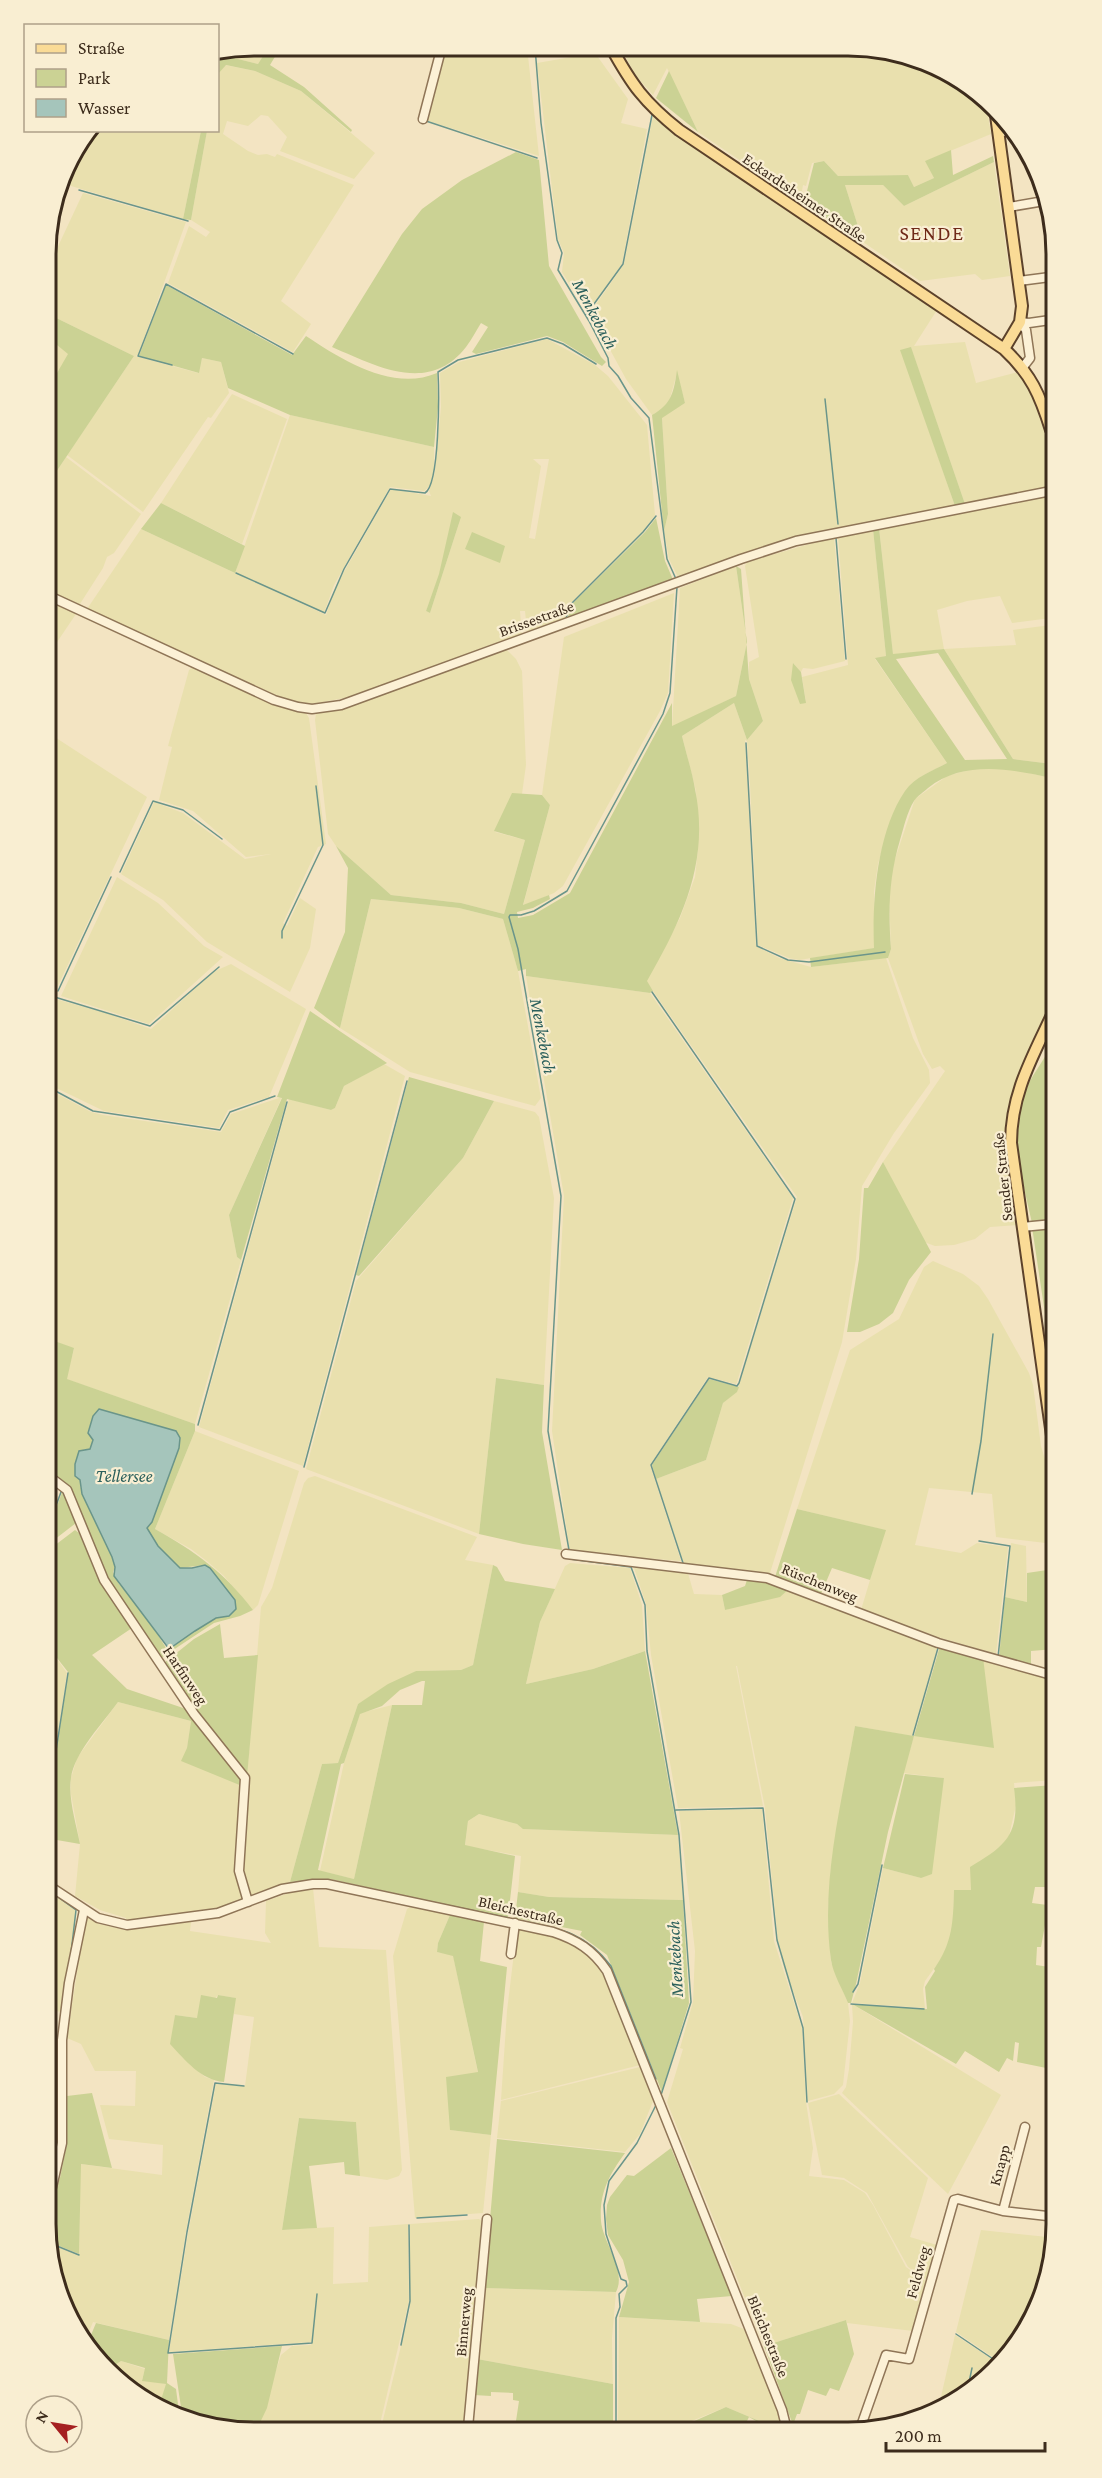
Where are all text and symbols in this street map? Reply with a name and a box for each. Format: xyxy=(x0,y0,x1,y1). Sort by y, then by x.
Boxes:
legend xyxy=(24,24,219,132)
text: Straße xyxy=(78,38,125,58)
text: Park xyxy=(78,68,110,88)
text: Wasser xyxy=(78,98,131,118)
street label: Eckardtsheimer Straße xyxy=(740,150,870,245)
district label: SENDE xyxy=(899,222,965,244)
water label: Menkebach xyxy=(568,275,622,353)
street label: Brissestraße xyxy=(496,597,576,640)
water label: Menkebach xyxy=(526,995,560,1076)
street label: Sender Straße xyxy=(989,1132,1016,1222)
water label: Tellersee xyxy=(96,1466,153,1486)
street label: Rüschenweg xyxy=(779,1559,861,1606)
street label: Harfinweg xyxy=(159,1643,212,1709)
street label: Bleichestraße xyxy=(477,1892,565,1929)
water label: Menkebach xyxy=(663,1920,687,1999)
street label: Knapp xyxy=(986,2143,1014,2188)
street label: Feldweg xyxy=(902,2244,934,2300)
street label: Binnerweg xyxy=(452,2287,476,2357)
street label: Bleichestraße xyxy=(744,2293,793,2380)
north arrow xyxy=(24,2394,84,2454)
text: N xyxy=(31,2408,52,2426)
scale bar xyxy=(886,2415,1045,2453)
text: 200 m xyxy=(895,2426,942,2446)

